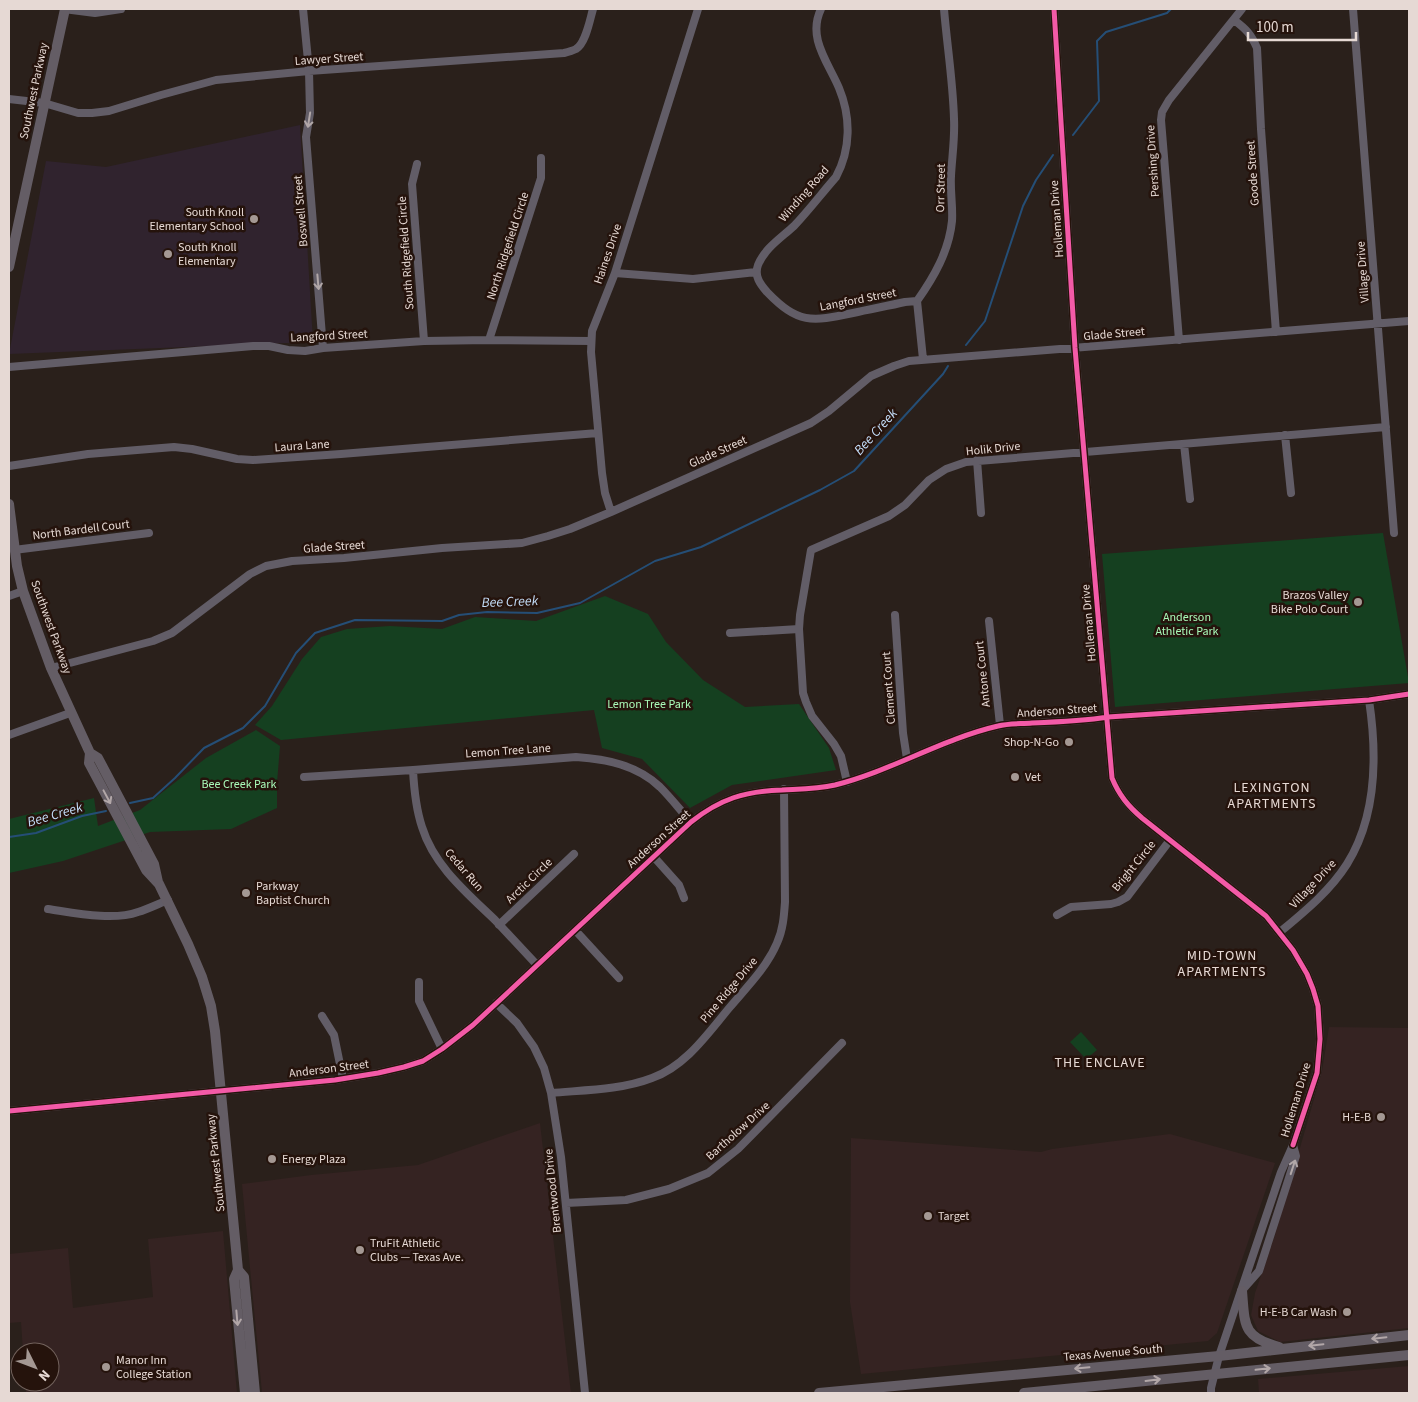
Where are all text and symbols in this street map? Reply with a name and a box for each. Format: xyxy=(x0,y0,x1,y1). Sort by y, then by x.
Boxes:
scale bar xyxy=(1248,10,1356,42)
text: 100 m xyxy=(1256,17,1294,38)
street label: Southwest Parkway xyxy=(15,41,53,141)
street label: Lawyer Street xyxy=(294,48,364,70)
one-way arrow xyxy=(303,111,313,127)
street label: Pershing Drive xyxy=(1142,124,1164,198)
street label: Goode Street xyxy=(1242,140,1264,206)
street label: Winding Road xyxy=(775,162,833,226)
street label: Orr Street xyxy=(932,163,950,213)
street label: Boswell Street xyxy=(289,175,313,247)
street label: Holleman Drive xyxy=(1046,180,1068,258)
street label: North Ridgefield Circle xyxy=(483,190,533,302)
street label: South Ridgefield Circle xyxy=(394,196,418,310)
place label: South Knoll Elementary School xyxy=(149,204,244,235)
marker: South Knoll Elementary School xyxy=(248,213,260,225)
street label: Haines Drive xyxy=(590,222,626,286)
place label: South Knoll Elementary xyxy=(178,239,237,270)
street label: Village Drive xyxy=(1352,241,1374,303)
marker: South Knoll Elementary xyxy=(162,248,174,260)
one-way arrow xyxy=(313,273,322,289)
street label: Langford Street xyxy=(818,284,898,316)
street label: Glade Street xyxy=(1083,323,1145,345)
street label: Langford Street xyxy=(290,325,368,347)
water label: Bee Creek xyxy=(850,404,903,460)
street label: Glade Street xyxy=(686,432,750,472)
street label: Laura Lane xyxy=(274,436,330,456)
street label: Holik Drive xyxy=(965,438,1021,460)
street label: North Bardell Court xyxy=(31,516,131,544)
street label: Glade Street xyxy=(303,536,365,558)
street label: Southwest Parkway xyxy=(26,578,76,677)
street label: Holleman Drive xyxy=(1077,584,1101,662)
place label: Brazos Valley Bike Polo Court xyxy=(1271,587,1348,618)
water label: Bee Creek xyxy=(481,591,539,613)
marker: Brazos Valley Bike Polo Court xyxy=(1352,596,1364,608)
park label: Anderson Athletic Park xyxy=(1155,609,1219,640)
street label: Antone Court xyxy=(971,640,995,708)
street label: Clement Court xyxy=(878,651,900,725)
park label: Lemon Tree Park xyxy=(607,696,691,713)
street label: Anderson Street xyxy=(1016,700,1098,722)
place label: Shop-N-Go xyxy=(1004,734,1059,751)
marker: Shop-N-Go xyxy=(1063,736,1075,748)
street label: Lemon Tree Lane xyxy=(465,740,551,762)
place label: Vet xyxy=(1025,769,1041,786)
marker: Vet xyxy=(1009,771,1021,783)
park label: Bee Creek Park xyxy=(202,776,277,793)
district label: LEXINGTON APARTMENTS xyxy=(1228,778,1316,814)
one-way arrow xyxy=(103,789,112,804)
water label: Bee Creek xyxy=(25,797,85,832)
street label: Anderson Street xyxy=(623,806,695,872)
street label: Bright Circle xyxy=(1108,837,1160,895)
street label: Cedar Run xyxy=(441,845,487,895)
street label: Arctic Circle xyxy=(502,854,556,908)
street label: Village Drive xyxy=(1286,856,1340,912)
place label: Parkway Baptist Church xyxy=(256,878,330,909)
marker: Parkway Baptist Church xyxy=(240,887,252,899)
district label: MID-TOWN APARTMENTS xyxy=(1178,946,1266,982)
street label: Pine Ridge Drive xyxy=(696,953,762,1027)
district label: THE ENCLAVE xyxy=(1054,1053,1146,1073)
street label: Anderson Street xyxy=(288,1056,370,1082)
street label: Holleman Drive xyxy=(1277,1060,1315,1139)
street label: Bartholow Drive xyxy=(702,1098,774,1164)
place label: H-E-B xyxy=(1342,1109,1371,1126)
marker: H-E-B xyxy=(1375,1111,1387,1123)
street label: Southwest Parkway xyxy=(202,1113,230,1213)
street label: Brentwood Drive xyxy=(540,1148,566,1234)
place label: Energy Plaza xyxy=(282,1151,346,1168)
marker: Energy Plaza xyxy=(266,1153,278,1165)
one-way arrow xyxy=(1289,1159,1298,1175)
place label: Target xyxy=(938,1208,969,1225)
marker: Target xyxy=(922,1210,934,1222)
place label: TruFit Athletic Clubs — Texas Ave. xyxy=(370,1235,464,1266)
marker: TruFit Athletic Clubs — Texas Ave. xyxy=(354,1244,366,1256)
place label: H-E-B Car Wash xyxy=(1260,1304,1337,1321)
marker: H-E-B Car Wash xyxy=(1341,1306,1353,1318)
one-way arrow xyxy=(233,1309,242,1325)
one-way arrow xyxy=(1371,1333,1387,1343)
street label: Texas Avenue South xyxy=(1063,1340,1163,1366)
one-way arrow xyxy=(1309,1340,1325,1350)
north arrow xyxy=(10,1342,60,1392)
place label: Manor Inn College Station xyxy=(116,1352,191,1383)
marker: Manor Inn College Station xyxy=(100,1361,112,1373)
one-way arrow xyxy=(1074,1364,1090,1373)
text: N xyxy=(33,1365,54,1385)
one-way arrow xyxy=(1255,1365,1271,1374)
one-way arrow xyxy=(1145,1375,1161,1385)

